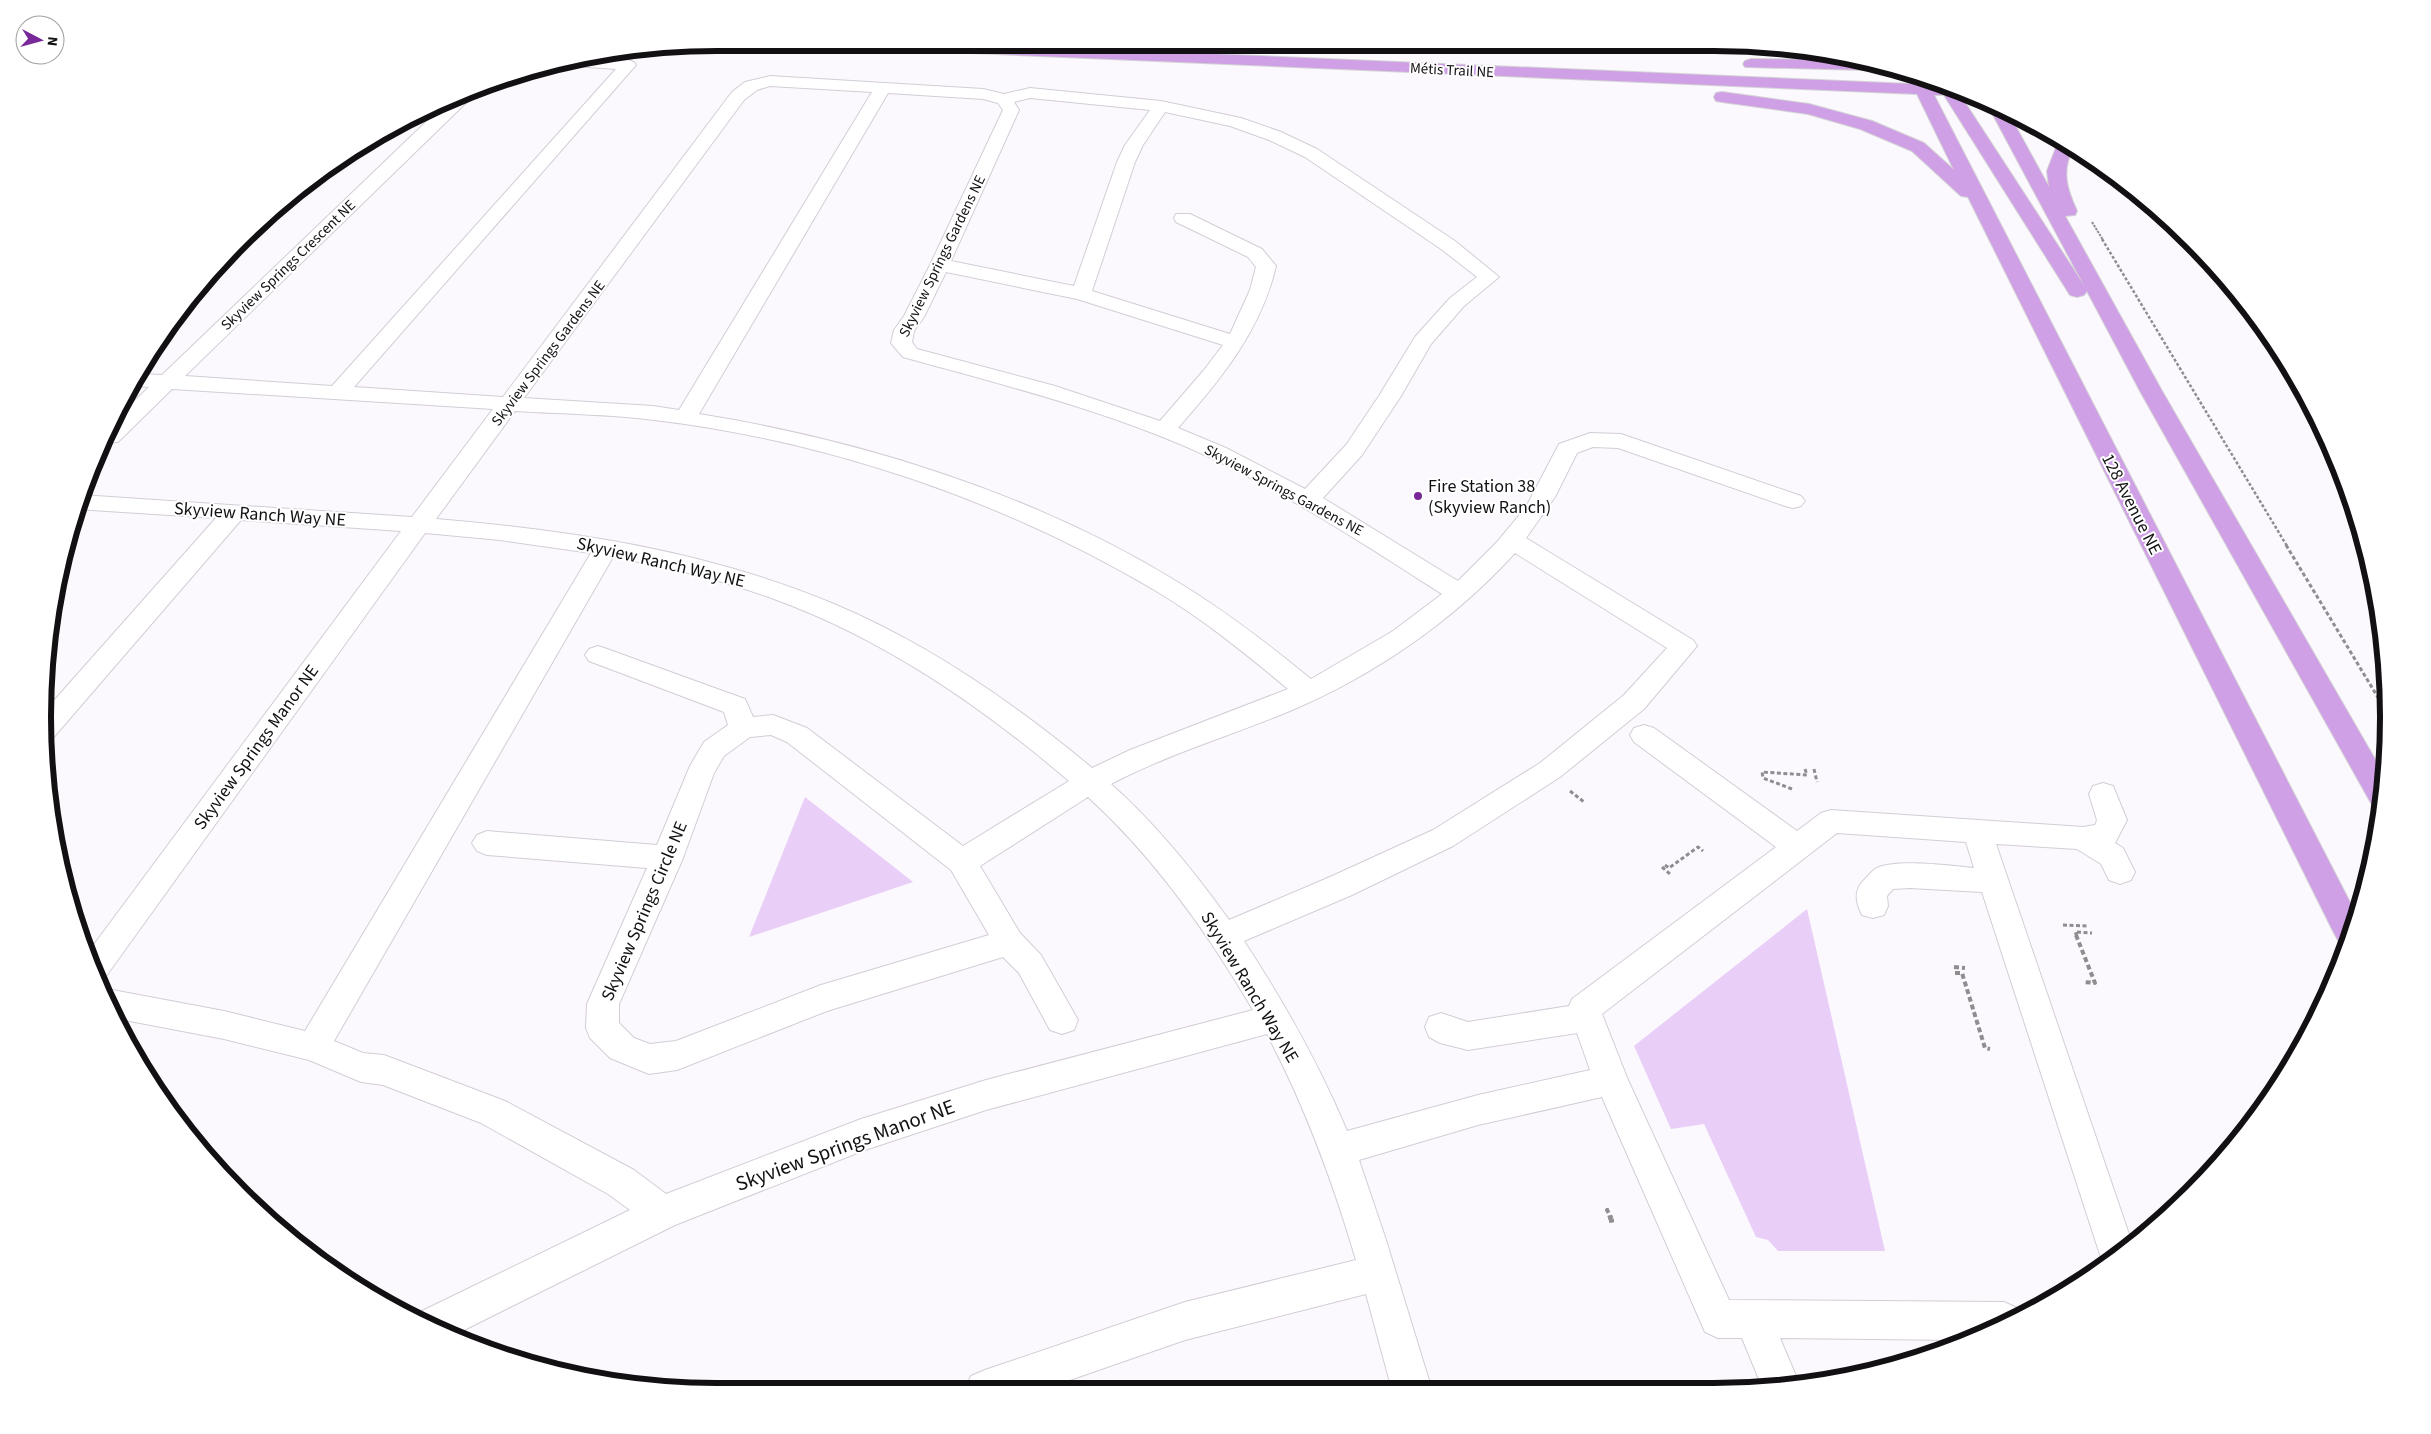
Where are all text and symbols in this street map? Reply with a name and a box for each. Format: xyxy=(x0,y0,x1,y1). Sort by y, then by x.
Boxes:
north arrow xyxy=(15,15,65,65)
text: N xyxy=(42,36,62,47)
street label: Métis Trail NE xyxy=(1409,58,1495,83)
street label: Skyview Springs Gardens NE xyxy=(894,172,991,341)
street label: Skyview Springs Crescent NE xyxy=(216,195,360,335)
street label: Skyview Springs Gardens NE xyxy=(487,276,610,430)
street label: Skyview Springs Gardens NE xyxy=(1200,440,1367,541)
street label: 128 Avenue NE xyxy=(2095,449,2168,559)
place label: Fire Station 38 (Skyview Ranch) xyxy=(1428,474,1551,520)
marker: Fire Station 38 (Skyview Ranch) xyxy=(1412,490,1424,502)
street label: Skyview Ranch Way NE xyxy=(173,496,347,533)
street label: Skyview Ranch Way NE xyxy=(574,531,748,594)
street label: Skyview Springs Manor NE xyxy=(188,660,325,835)
street label: Skyview Springs Circle NE xyxy=(595,818,694,1005)
street label: Skyview Ranch Way NE xyxy=(1195,907,1305,1067)
street label: Skyview Springs Manor NE xyxy=(731,1091,959,1199)

